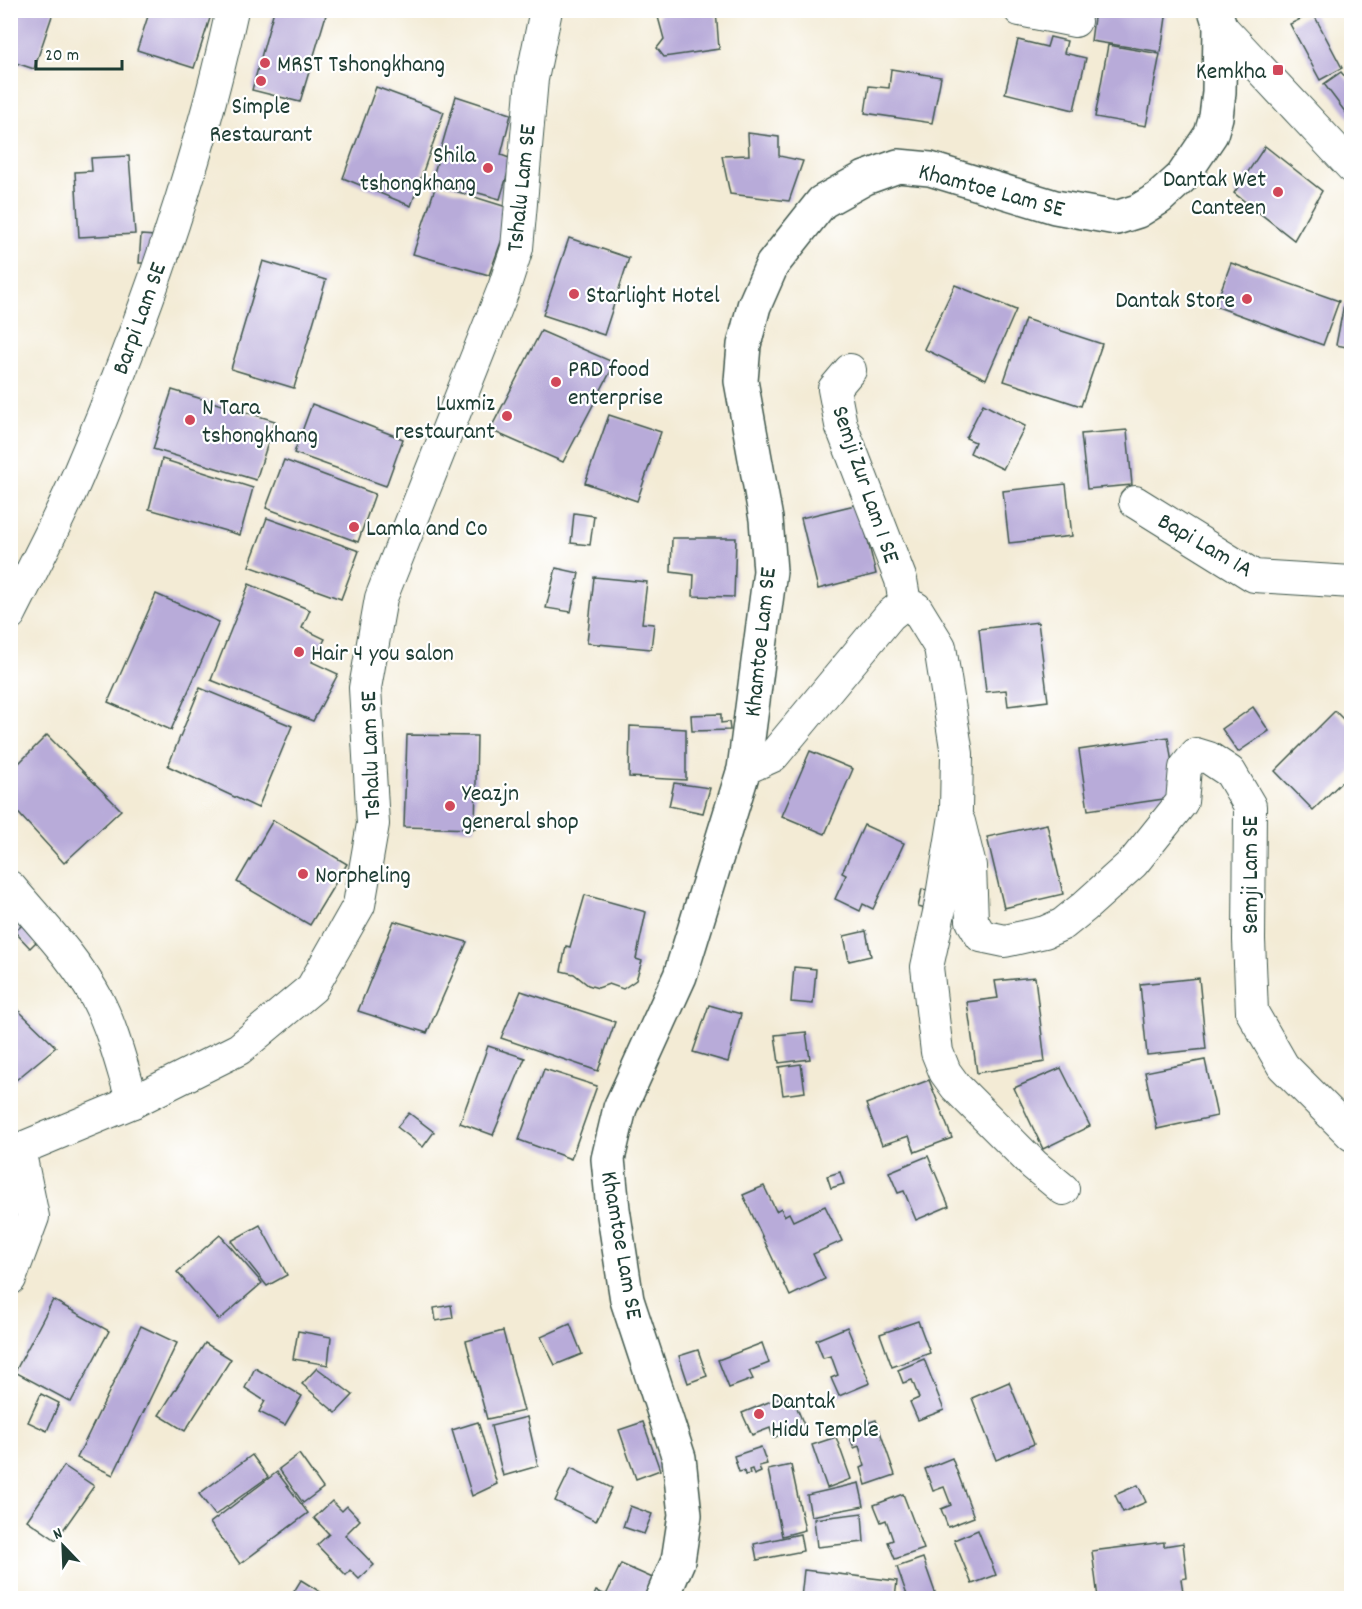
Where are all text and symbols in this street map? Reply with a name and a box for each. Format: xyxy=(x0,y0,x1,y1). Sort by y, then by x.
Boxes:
scale bar xyxy=(36,33,122,71)
text: 20 m xyxy=(45,44,79,69)
place label: MRST Tshongkhang xyxy=(277,49,445,83)
marker: MRST Tshongkhang xyxy=(258,56,272,70)
place label: Kemkha xyxy=(1196,56,1267,90)
marker: Kemkha xyxy=(1271,63,1285,77)
marker: Simple Restaurant xyxy=(254,74,268,88)
place label: Simple Restaurant xyxy=(210,91,313,153)
street label: Tshalu Lam SE xyxy=(499,123,547,254)
place label: Shila tshongkhang xyxy=(360,140,477,202)
street label: Khamtoe Lam SE xyxy=(914,156,1068,228)
marker: Shila tshongkhang xyxy=(481,161,495,175)
place label: Dantak Wet Canteen xyxy=(1163,164,1266,226)
marker: Dantak Wet Canteen xyxy=(1271,185,1285,199)
street label: Barpi Lam SE xyxy=(105,258,177,380)
place label: Starlight Hotel xyxy=(586,280,720,314)
place label: Dantak Store xyxy=(1115,285,1235,319)
marker: Starlight Hotel xyxy=(567,287,581,301)
marker: Dantak Store xyxy=(1240,292,1254,306)
place label: PRD food enterprise xyxy=(568,354,663,416)
marker: PRD food enterprise xyxy=(549,375,563,389)
place label: Luxmiz restaurant xyxy=(395,388,495,450)
place label: N Tara tshongkhang xyxy=(202,392,318,454)
street label: Semji Zur Lam 1 SE xyxy=(821,402,907,568)
marker: Luxmiz restaurant xyxy=(500,409,514,423)
marker: N Tara tshongkhang xyxy=(183,413,197,427)
street label: Bapi Lam 1A xyxy=(1151,506,1258,588)
place label: Lamla and Co xyxy=(366,513,488,547)
marker: Lamla and Co xyxy=(347,520,361,534)
street label: Khamtoe Lam SE xyxy=(737,566,787,719)
place label: Hair 4 you salon xyxy=(311,638,454,672)
marker: Hair 4 you salon xyxy=(292,645,306,659)
street label: Tshalu Lam SE xyxy=(353,690,391,819)
place label: Yeazjn general shop xyxy=(462,778,579,840)
marker: Yeazjn general shop xyxy=(443,799,457,813)
street label: Semji Lam SE xyxy=(1235,816,1269,934)
place label: Norpheling xyxy=(315,860,411,894)
marker: Norpheling xyxy=(296,867,310,881)
street label: Khamtoe Lam SE xyxy=(590,1169,650,1322)
place label: Dantak Hidu Temple xyxy=(771,1386,879,1448)
marker: Dantak Hidu Temple xyxy=(752,1407,766,1421)
north arrow xyxy=(33,1516,93,1576)
text: N xyxy=(50,1522,66,1547)

